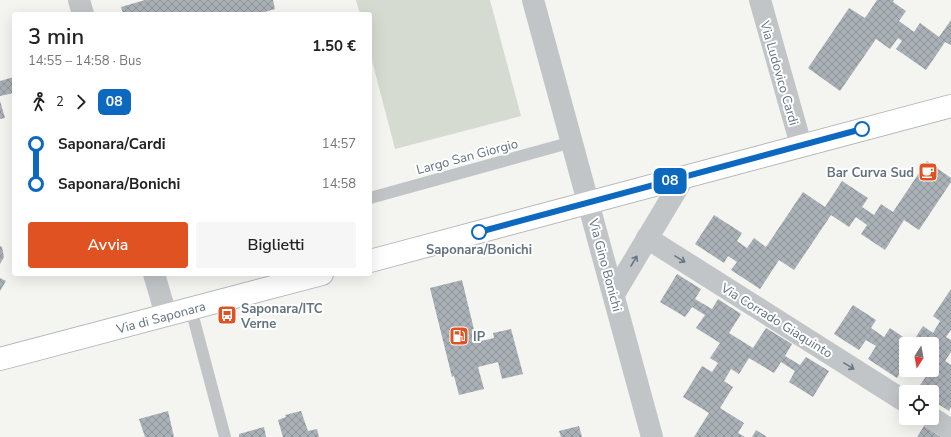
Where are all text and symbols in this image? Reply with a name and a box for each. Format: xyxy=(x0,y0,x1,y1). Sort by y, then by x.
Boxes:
street label: Via Ludovico Cardi xyxy=(755,18,803,128)
text: 3 min xyxy=(28,22,84,52)
text: 1.50 € xyxy=(312,36,356,56)
text: 14:55 – 14:58 · Bus xyxy=(28,52,142,70)
icon: walk xyxy=(28,91,50,113)
icon: forward xyxy=(70,91,92,113)
text: 08 xyxy=(106,92,123,111)
text: 2 xyxy=(56,93,64,111)
unlabelled marker xyxy=(854,121,870,137)
text: Saponara/Cardi xyxy=(58,134,166,154)
text: 14:57 xyxy=(322,135,356,153)
street label: Largo San Giorgio xyxy=(414,135,520,179)
cafe icon: Bar Curva Sud xyxy=(917,161,939,183)
place label: Bar Curva Sud xyxy=(827,164,914,182)
line badge: 08 xyxy=(652,168,688,194)
text: 08 xyxy=(662,171,678,190)
text: Saponara/Bonichi xyxy=(58,174,180,194)
text: 14:58 xyxy=(322,175,356,193)
street label: Via Gino Bonichi xyxy=(584,216,626,314)
button: Avvia xyxy=(28,222,188,268)
button: Biglietti xyxy=(196,222,356,268)
marker: Saponara/Bonichi xyxy=(471,224,487,240)
place label: Saponara/Bonichi xyxy=(426,241,532,259)
one-way arrow xyxy=(630,255,638,267)
one-way arrow xyxy=(674,255,685,263)
street label: Via Corrado Giaquinto xyxy=(716,279,836,362)
street label: Via di Saponara xyxy=(114,297,208,339)
place label: Saponara/ITC Verne xyxy=(240,300,323,333)
bus stop icon: Saponara/ITC Verne xyxy=(216,304,238,326)
fuel station icon: IP xyxy=(448,325,470,347)
place label: IP xyxy=(473,328,486,346)
north arrow xyxy=(899,337,939,377)
map controls xyxy=(899,337,939,425)
one-way arrow xyxy=(843,362,854,370)
button: locate xyxy=(899,385,939,425)

